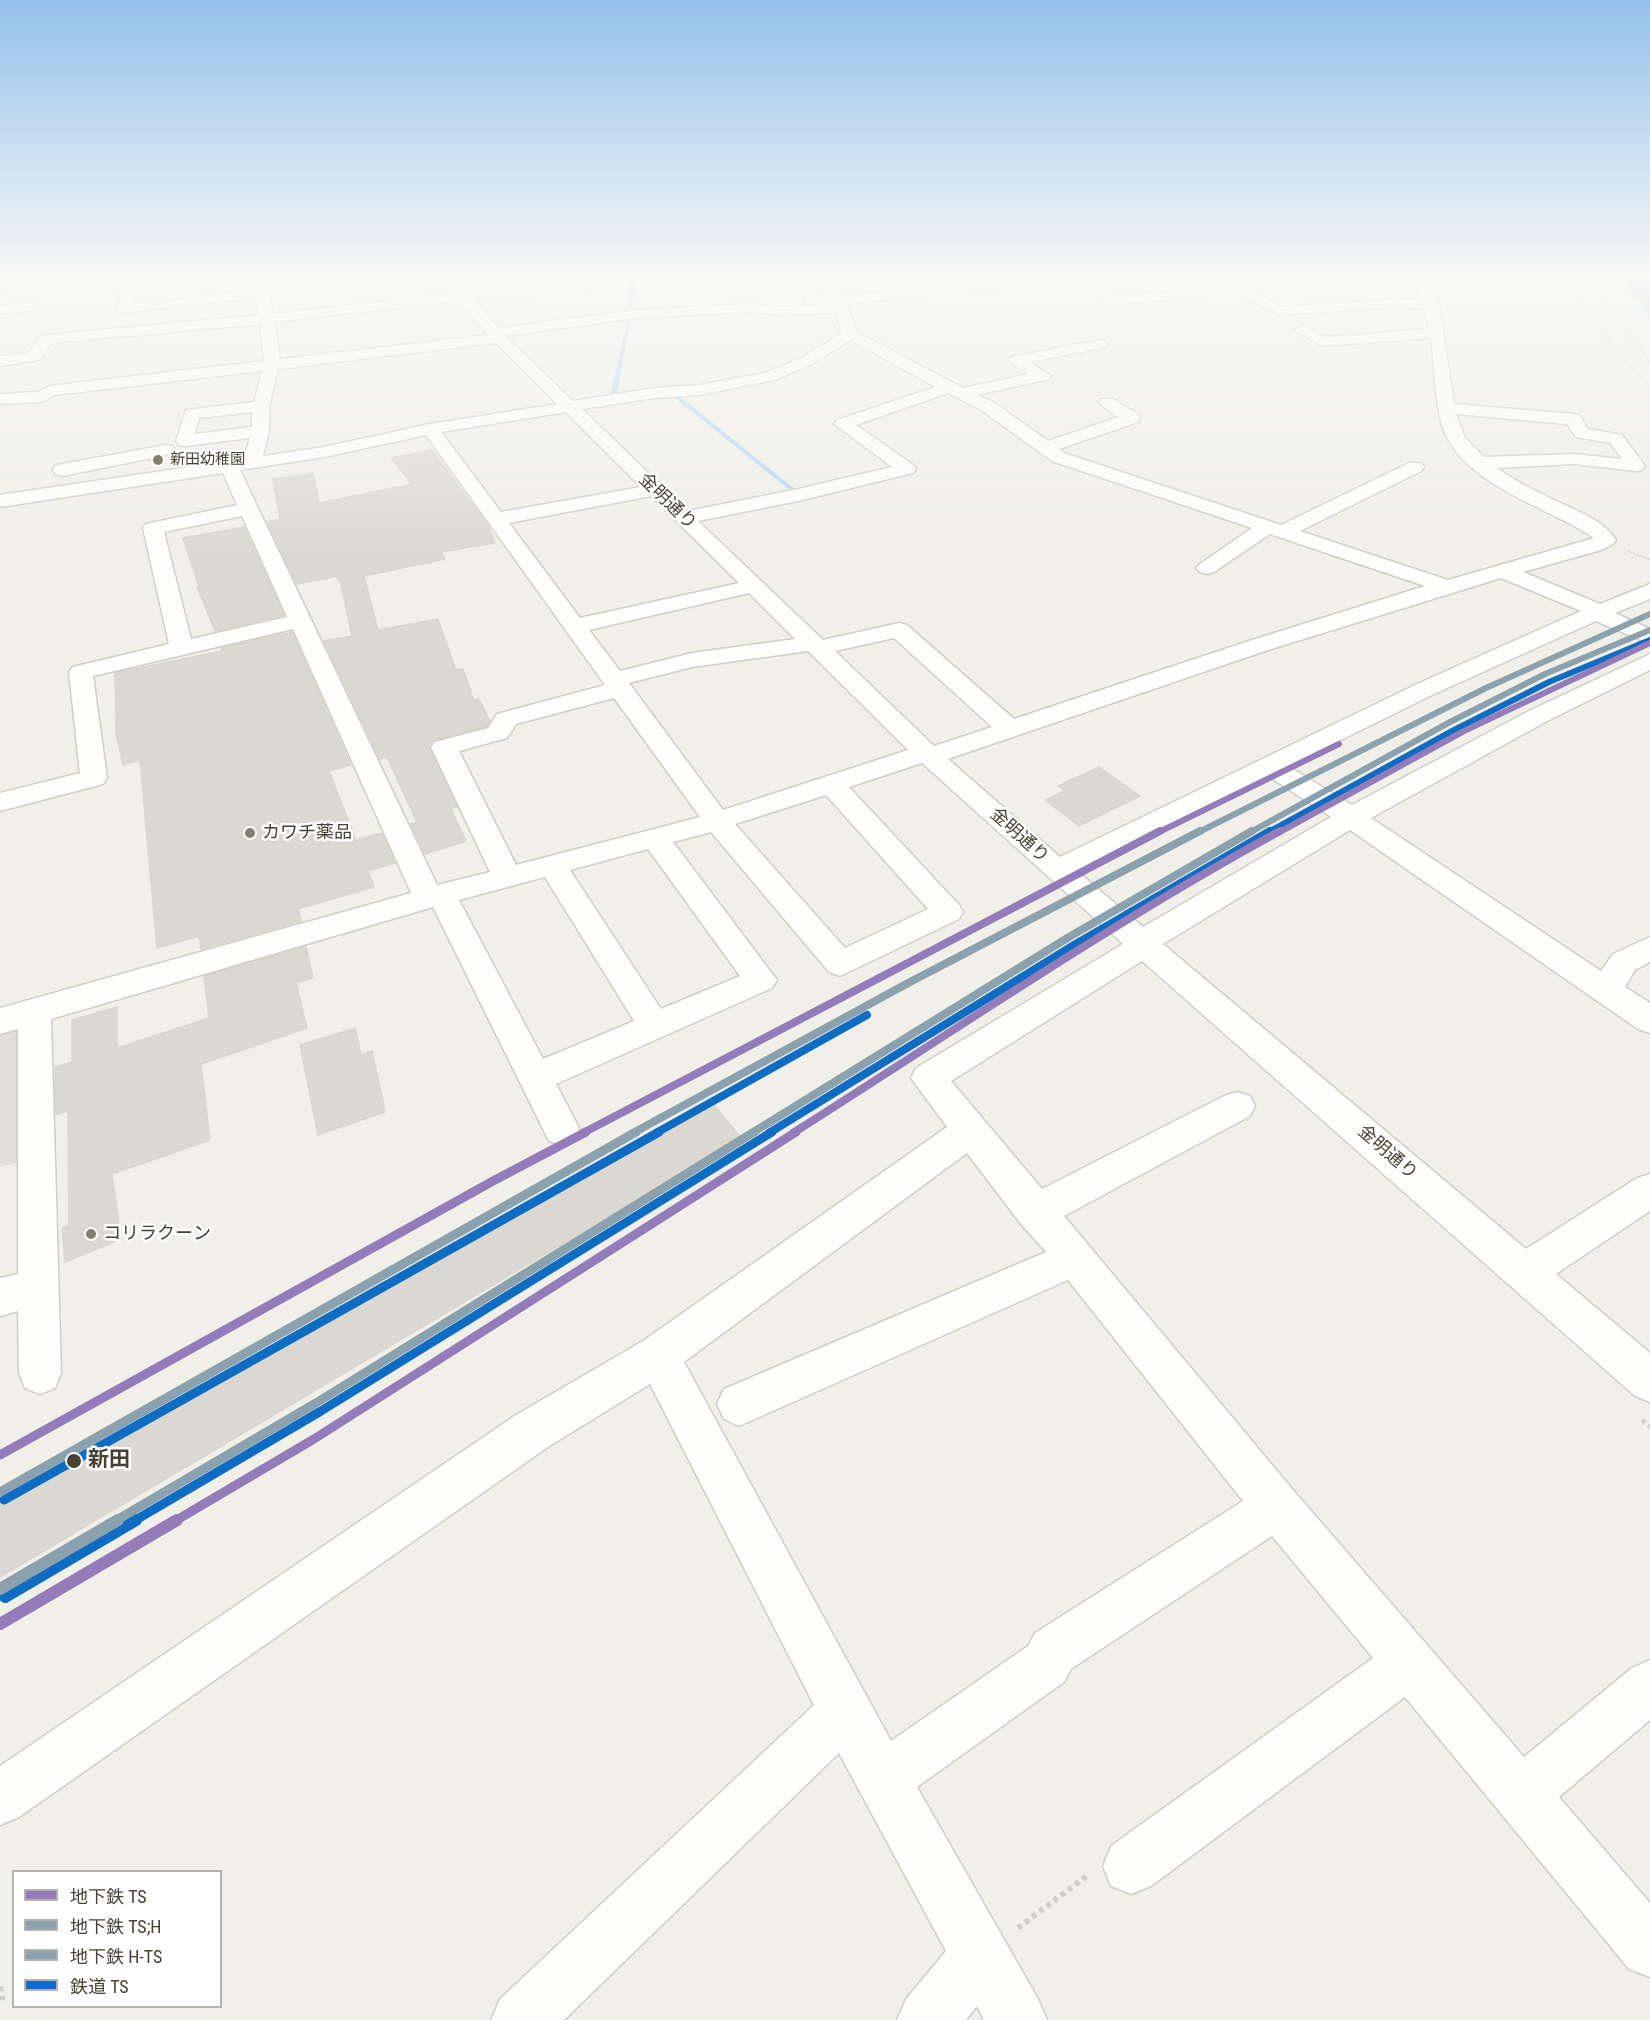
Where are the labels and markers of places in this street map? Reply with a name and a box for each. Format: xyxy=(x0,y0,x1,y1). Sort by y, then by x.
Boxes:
place label: 新田幼稚園 xyxy=(170,451,245,469)
marker: 新田幼稚園 xyxy=(151,453,165,467)
place label: カワチ薬品 xyxy=(262,822,352,844)
marker: カワチ薬品 xyxy=(243,826,257,840)
place label: コリラクーン xyxy=(103,1223,211,1245)
marker: コリラクーン xyxy=(84,1227,98,1241)
place label: 新田 xyxy=(88,1448,130,1474)
marker: 新田 xyxy=(65,1452,83,1470)

